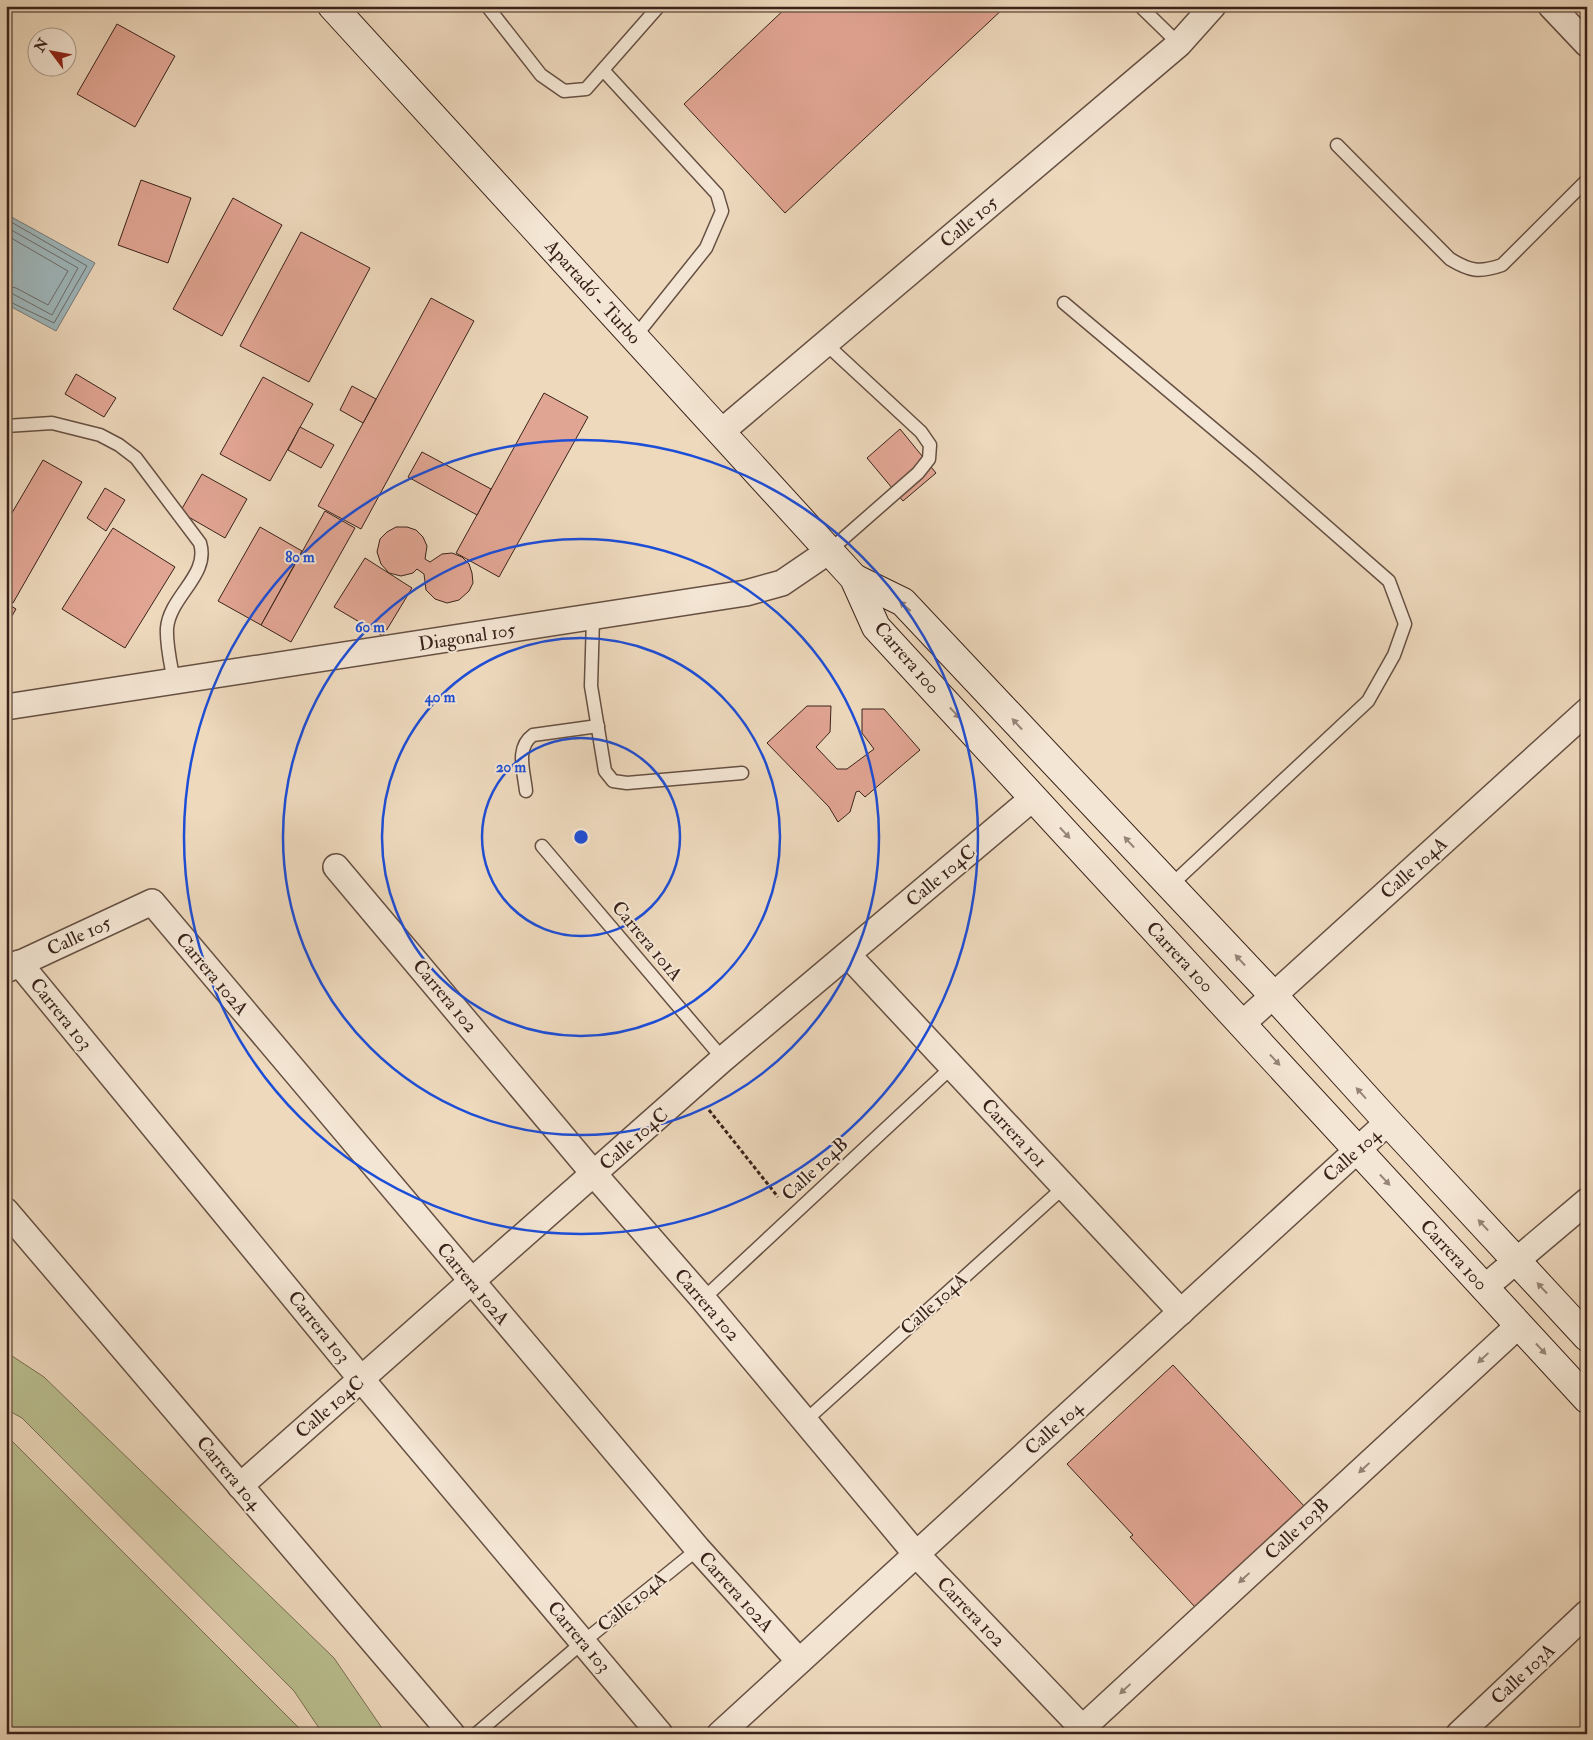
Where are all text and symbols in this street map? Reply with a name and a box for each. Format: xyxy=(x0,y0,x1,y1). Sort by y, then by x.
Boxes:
north arrow xyxy=(28,28,78,78)
text: N xyxy=(30,35,52,56)
street label: Calle 105 xyxy=(935,191,1003,253)
street label: Apartadó - Turbo xyxy=(538,234,646,350)
text: 80 m xyxy=(285,548,315,567)
one-way arrow xyxy=(900,600,912,612)
street label: Diagonal 105 xyxy=(417,617,518,657)
street label: Carrera 100 xyxy=(869,617,945,699)
text: 60 m xyxy=(355,618,385,637)
text: 40 m xyxy=(424,688,456,707)
one-way arrow xyxy=(949,707,961,719)
one-way arrow xyxy=(1011,718,1023,730)
text: 20 m xyxy=(496,758,526,777)
one-way arrow xyxy=(1059,827,1071,839)
centre of rings xyxy=(572,828,590,846)
street label: Calle 104A xyxy=(1376,832,1452,904)
one-way arrow xyxy=(1123,837,1135,849)
street label: Calle 104C xyxy=(901,840,981,912)
street label: Carrera 101A xyxy=(606,896,688,986)
street label: Calle 105 xyxy=(43,910,115,961)
street label: Carrera 100 xyxy=(1141,916,1219,998)
street label: Carrera 102A xyxy=(170,928,254,1020)
street label: Carrera 102 xyxy=(407,954,483,1038)
one-way arrow xyxy=(1234,955,1246,967)
street label: Carrera 103 xyxy=(25,973,97,1055)
one-way arrow xyxy=(1269,1053,1281,1065)
one-way arrow xyxy=(1355,1087,1367,1099)
street label: Carrera 101 xyxy=(976,1093,1052,1173)
street label: Calle 104C xyxy=(595,1102,673,1176)
street label: Calle 104 xyxy=(1318,1122,1387,1187)
street label: Calle 104B xyxy=(777,1132,853,1206)
one-way arrow xyxy=(1379,1173,1391,1185)
street label: Carrera 100 xyxy=(1415,1214,1493,1296)
one-way arrow xyxy=(1477,1219,1489,1231)
street label: Carrera 102A xyxy=(431,1238,515,1330)
street label: Carrera 102 xyxy=(669,1264,745,1346)
street label: Calle 104A xyxy=(896,1268,972,1340)
one-way arrow xyxy=(1536,1282,1548,1294)
street label: Carrera 103 xyxy=(283,1286,355,1368)
one-way arrow xyxy=(1535,1343,1547,1355)
one-way arrow xyxy=(1477,1352,1489,1364)
street label: Calle 104C xyxy=(291,1370,369,1444)
street label: Calle 104 xyxy=(1020,1395,1089,1460)
street label: Carrera 104 xyxy=(191,1431,267,1515)
one-way arrow xyxy=(1358,1462,1370,1474)
street label: Calle 103B xyxy=(1260,1493,1334,1565)
street label: Carrera 102A xyxy=(693,1547,779,1637)
street label: Calle 104A xyxy=(593,1567,671,1637)
street label: Carrera 102 xyxy=(932,1572,1010,1652)
one-way arrow xyxy=(1239,1572,1251,1584)
street label: Carrera 103 xyxy=(542,1596,616,1678)
street label: Calle 103A xyxy=(1486,1638,1560,1710)
one-way arrow xyxy=(1118,1683,1131,1694)

